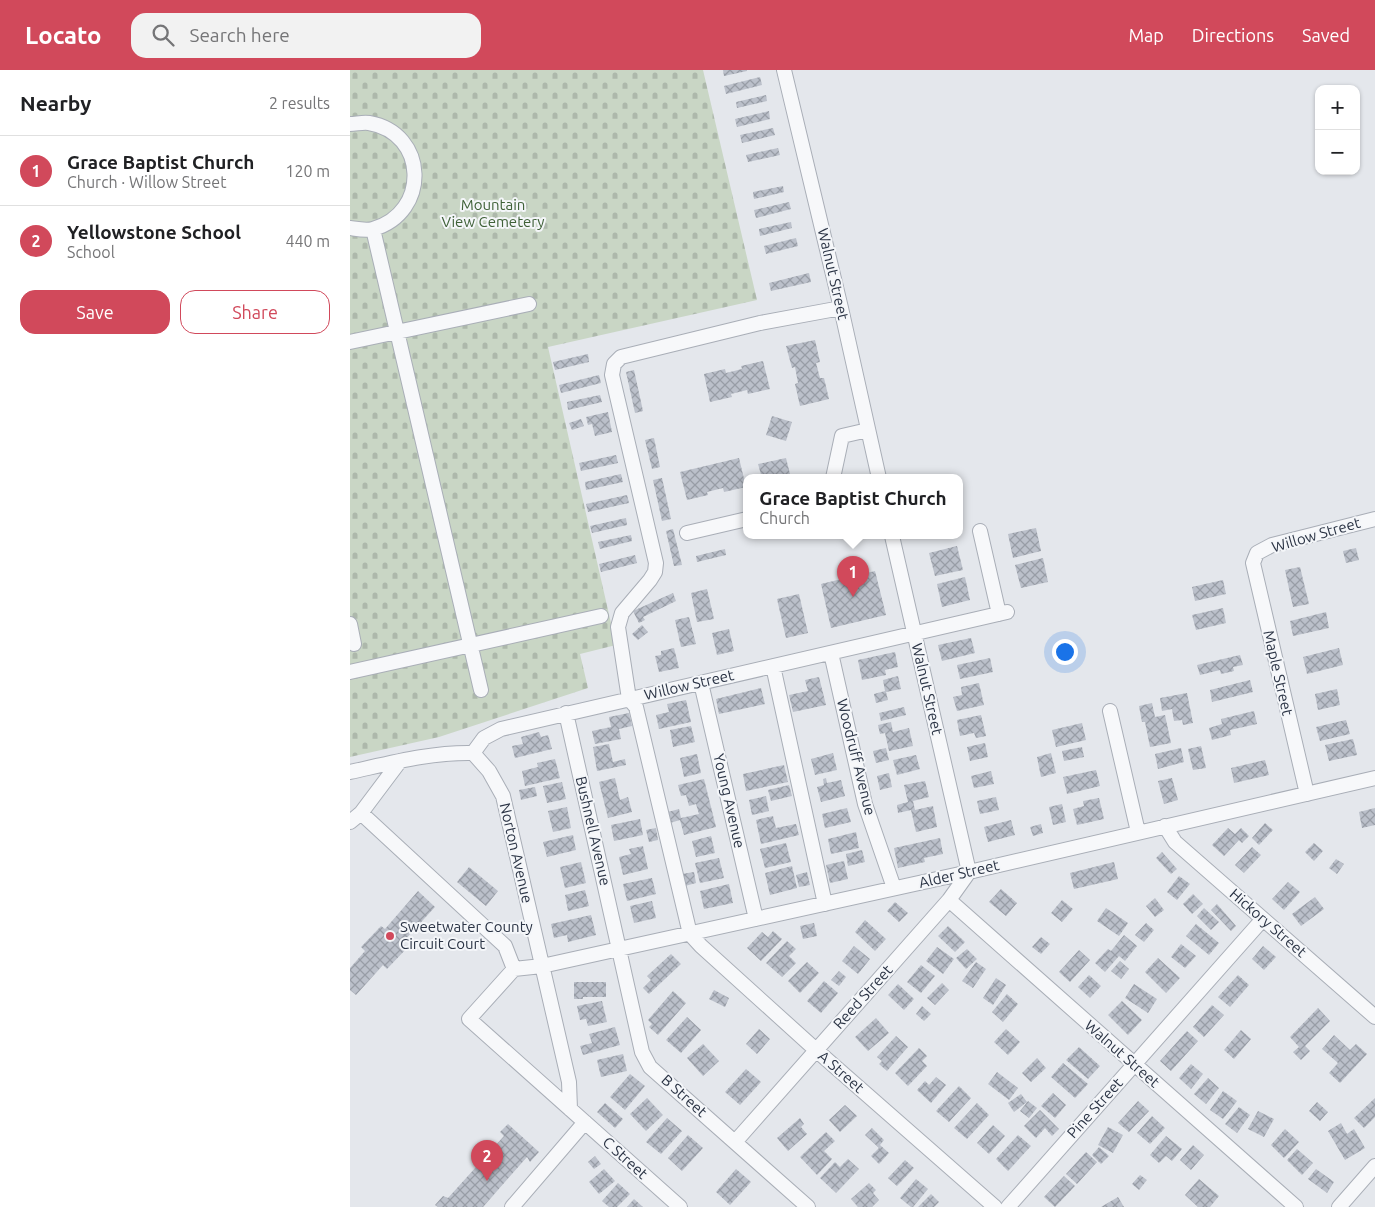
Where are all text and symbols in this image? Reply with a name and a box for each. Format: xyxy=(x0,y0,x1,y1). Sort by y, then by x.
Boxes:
search box xyxy=(131,13,481,58)
icon: search xyxy=(149,21,177,49)
text: Locato xyxy=(25,22,101,49)
text: Search here xyxy=(189,24,290,46)
text: Map xyxy=(1128,25,1164,45)
text: Directions xyxy=(1192,25,1274,45)
text: Saved xyxy=(1302,25,1350,45)
map controls xyxy=(1315,85,1360,175)
button: + xyxy=(1315,85,1360,130)
text: Nearby xyxy=(20,91,91,115)
text: 2 results xyxy=(269,94,330,112)
button: − xyxy=(1315,130,1360,175)
text: Grace Baptist Church xyxy=(67,151,254,173)
text: 1 xyxy=(31,162,41,180)
text: 120 m xyxy=(285,162,330,180)
text: Church · Willow Street xyxy=(67,173,226,191)
park label: Mountain View Cemetery xyxy=(441,196,545,230)
text: Yellowstone School xyxy=(67,221,241,243)
street label: Walnut Street xyxy=(815,226,852,321)
text: 2 xyxy=(31,232,41,250)
text: 440 m xyxy=(285,232,330,250)
text: School xyxy=(67,243,115,261)
button: Save xyxy=(20,290,170,334)
button: Share xyxy=(180,290,330,334)
popup xyxy=(743,474,963,539)
text: Grace Baptist Church xyxy=(759,487,947,509)
text: Church xyxy=(759,509,810,527)
street label: Willow Street xyxy=(1270,514,1362,555)
pin: 1 xyxy=(837,556,869,597)
street label: Maple Street xyxy=(1260,629,1297,717)
your location xyxy=(1052,639,1078,665)
street label: Walnut Street xyxy=(909,641,946,736)
street label: Willow Street xyxy=(642,666,735,703)
street label: Woodruff Avenue xyxy=(834,697,879,817)
street label: Young Avenue xyxy=(710,752,749,850)
street label: Bushnell Avenue xyxy=(573,774,614,887)
street label: Norton Avenue xyxy=(497,801,536,905)
street label: Alder Street xyxy=(917,856,1001,891)
street label: Hickory Street xyxy=(1227,885,1310,960)
place label: Sweetwater County Circuit Court xyxy=(400,918,533,952)
marker: Sweetwater County Circuit Court xyxy=(384,930,396,942)
street label: Reed Street xyxy=(830,961,896,1032)
street label: Walnut Street xyxy=(1081,1017,1163,1091)
street label: A Street xyxy=(815,1047,868,1096)
street label: B Street xyxy=(658,1071,710,1120)
street label: Pine Street xyxy=(1063,1074,1126,1141)
street label: C Street xyxy=(599,1133,651,1182)
pin: 2 xyxy=(471,1140,503,1181)

